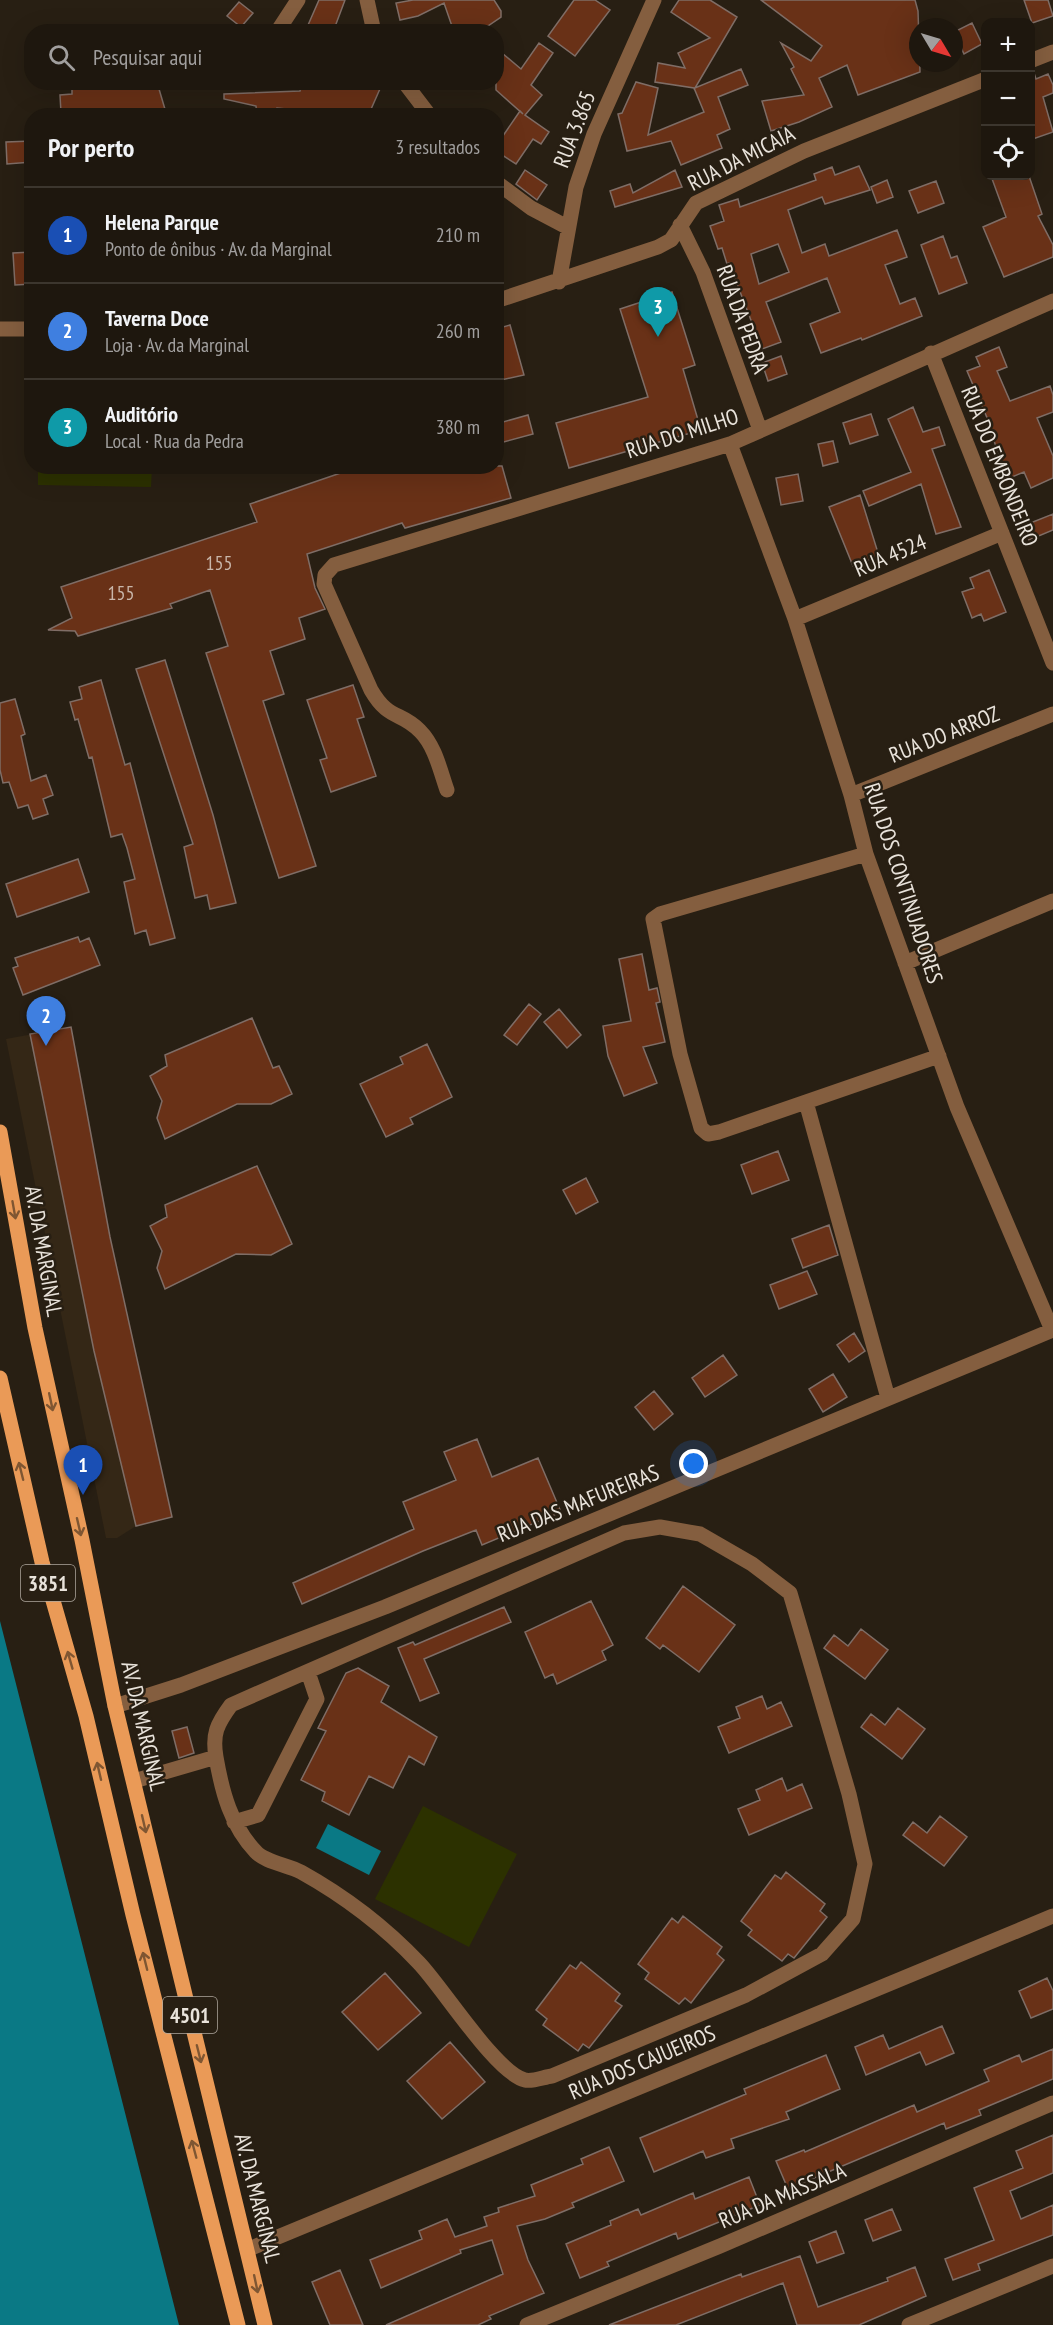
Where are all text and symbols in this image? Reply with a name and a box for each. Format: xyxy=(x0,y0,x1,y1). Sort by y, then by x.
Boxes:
north arrow xyxy=(909,18,963,72)
map controls xyxy=(981,18,1035,180)
button: + xyxy=(981,18,1035,72)
search box xyxy=(24,24,504,90)
icon: search xyxy=(45,41,78,74)
text: Pesquisar aqui xyxy=(93,43,202,71)
button: − xyxy=(981,72,1035,126)
street label: RUA 3.865 xyxy=(547,87,601,171)
street label: RUA DA MICAIA xyxy=(683,119,800,197)
button: locate xyxy=(981,126,1035,180)
text: Por perto xyxy=(48,131,134,164)
text: 3 resultados xyxy=(395,134,480,160)
text: Helena Parque xyxy=(105,208,219,236)
text: 1 xyxy=(63,222,72,248)
text: 210 m xyxy=(436,222,480,248)
text: Ponto de ônibus · Av. da Marginal xyxy=(105,236,332,262)
street label: RUA DA PEDRA xyxy=(710,261,776,378)
pin: 3 xyxy=(638,288,678,337)
text: Taverna Doce xyxy=(105,304,209,332)
text: 2 xyxy=(63,318,72,344)
text: 260 m xyxy=(436,318,480,344)
text: Loja · Av. da Marginal xyxy=(105,332,249,358)
street label: RUA DO EMBONDEIRO xyxy=(955,382,1045,550)
text: Auditório xyxy=(105,400,178,428)
street label: RUA DO MILHO xyxy=(622,402,742,464)
text: 3 xyxy=(63,414,72,440)
text: 380 m xyxy=(436,414,480,440)
text: Local · Rua da Pedra xyxy=(105,428,244,454)
street label: RUA 4524 xyxy=(850,527,931,583)
house number: 155 xyxy=(206,550,233,576)
house number: 155 xyxy=(108,580,135,606)
street label: RUA DO ARROZ xyxy=(885,699,1003,769)
street label: RUA DOS CONTINUADORES xyxy=(858,779,950,987)
pin: 2 xyxy=(26,996,66,1046)
street label: AV. DA MARGINAL xyxy=(19,1183,69,1319)
one-way arrow xyxy=(9,1200,20,1219)
one-way arrow xyxy=(46,1391,57,1411)
pin: 1 xyxy=(64,1446,103,1495)
your location xyxy=(679,1449,708,1478)
street label: RUA DAS MAFUREIRAS xyxy=(493,1458,663,1548)
one-way arrow xyxy=(14,1462,26,1481)
one-way arrow xyxy=(74,1518,86,1537)
road number: 3851 xyxy=(21,1565,75,1601)
one-way arrow xyxy=(64,1651,75,1670)
street label: AV. DA MARGINAL xyxy=(115,1658,173,1794)
one-way arrow xyxy=(92,1762,104,1781)
one-way arrow xyxy=(139,1813,150,1833)
one-way arrow xyxy=(138,1952,150,1971)
road number: 4501 xyxy=(163,1997,217,2033)
street label: RUA DOS CAJUEIROS xyxy=(564,2018,720,2106)
one-way arrow xyxy=(193,2044,205,2063)
street label: AV. DA MARGINAL xyxy=(228,2130,288,2266)
one-way arrow xyxy=(188,2140,199,2159)
street label: RUA DA MASSALA xyxy=(714,2155,850,2234)
one-way arrow xyxy=(251,2274,262,2293)

